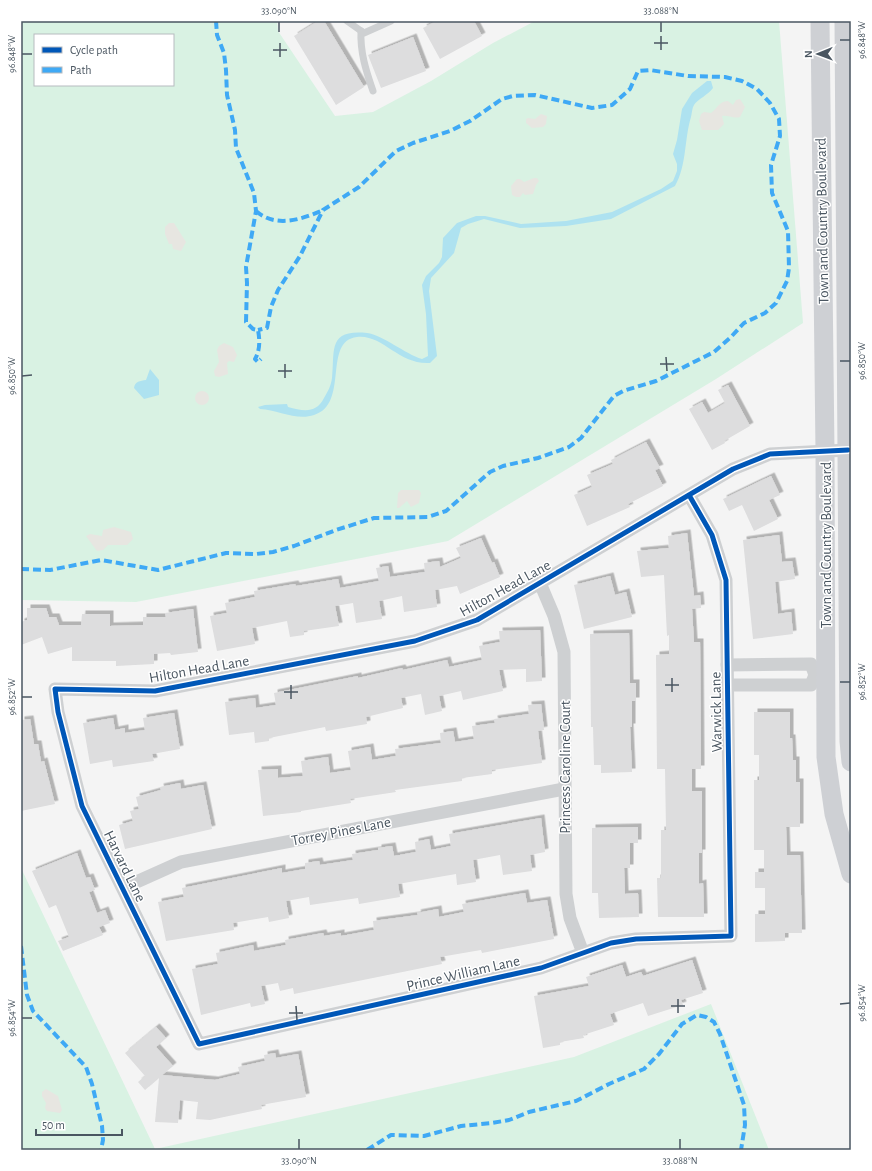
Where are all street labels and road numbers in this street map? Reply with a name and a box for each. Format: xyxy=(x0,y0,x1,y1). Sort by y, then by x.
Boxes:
street label: Town and Country Boulevard xyxy=(814,137,831,304)
street label: Town and Country Boulevard xyxy=(819,462,834,628)
street label: Hilton Head Lane xyxy=(457,557,553,620)
street label: Hilton Head Lane xyxy=(148,653,250,686)
street label: Warwick Lane xyxy=(708,671,725,753)
street label: Princess Caroline Court xyxy=(558,700,573,834)
street label: Torrey Pines Lane xyxy=(290,814,392,848)
street label: Harvard Lane xyxy=(101,828,148,904)
street label: Prince William Lane xyxy=(405,953,521,994)

